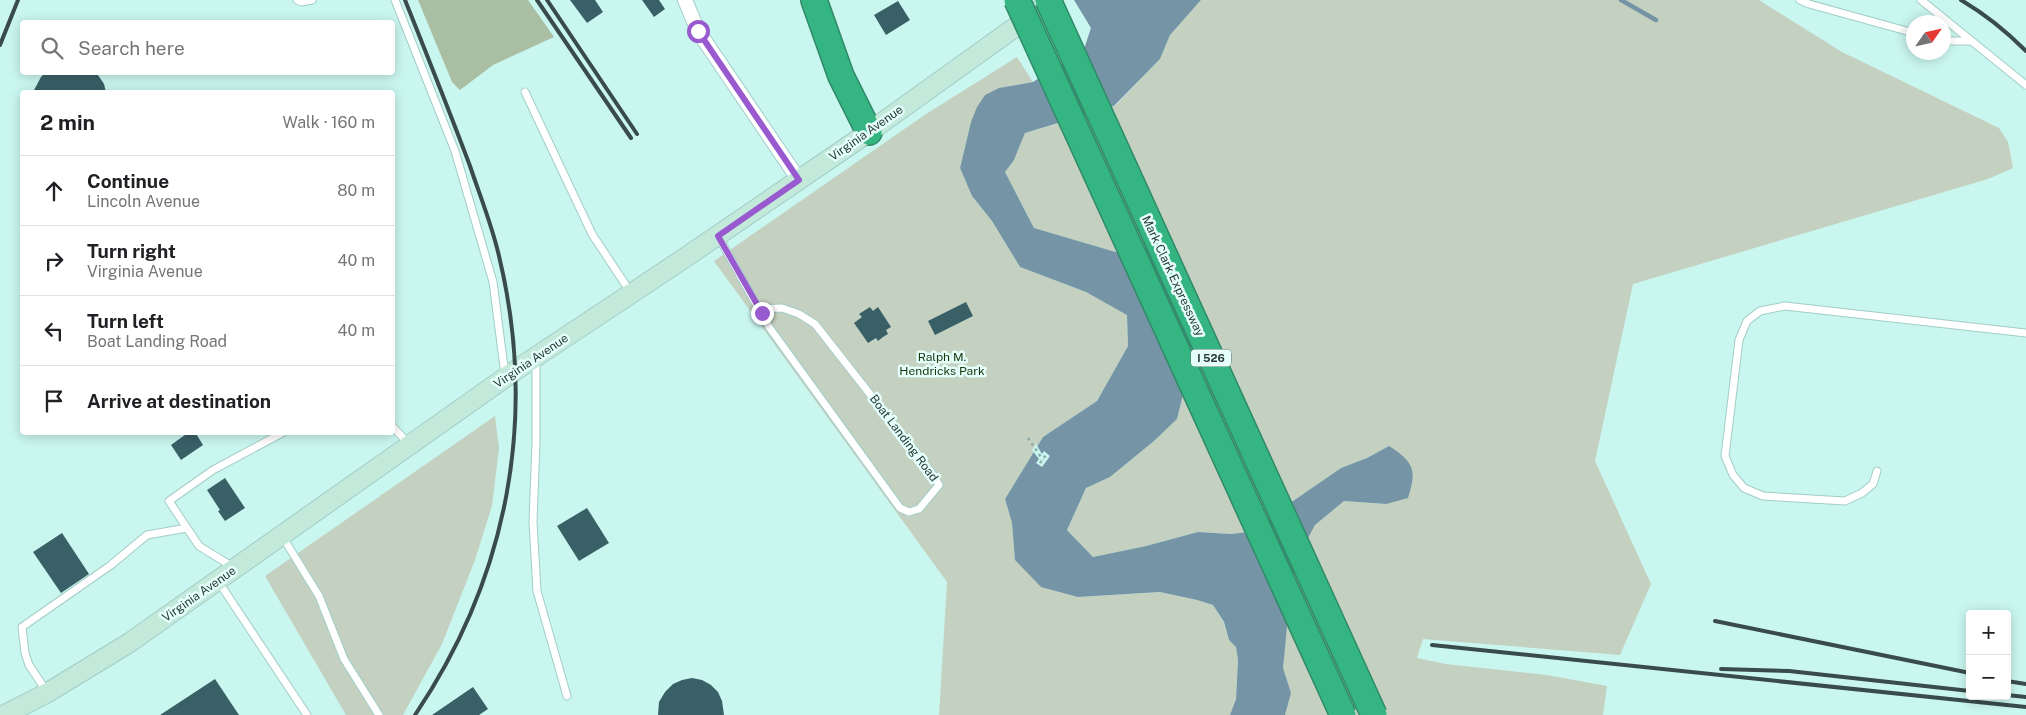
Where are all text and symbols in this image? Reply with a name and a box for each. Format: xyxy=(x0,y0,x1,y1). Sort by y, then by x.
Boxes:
north arrow xyxy=(1906,15,1951,60)
search box xyxy=(20,20,395,75)
route start xyxy=(687,20,710,43)
icon: search xyxy=(38,34,66,62)
text: Search here xyxy=(78,37,185,59)
street label: Virginia Avenue xyxy=(826,102,906,164)
text: 2 min xyxy=(40,110,95,135)
text: Walk · 160 m xyxy=(283,113,375,132)
text: Continue xyxy=(87,170,169,192)
icon: ahead xyxy=(40,177,68,205)
text: 80 m xyxy=(337,181,375,200)
text: Lincoln Avenue xyxy=(87,192,200,211)
street label: Mark Clark Expressway xyxy=(1139,214,1207,339)
text: Turn right xyxy=(87,240,176,262)
icon: right xyxy=(40,247,68,275)
text: 40 m xyxy=(337,251,375,270)
text: Virginia Avenue xyxy=(87,262,203,281)
route end xyxy=(751,302,774,325)
text: Turn left xyxy=(87,310,164,332)
icon: left xyxy=(40,317,68,345)
text: 40 m xyxy=(337,321,375,340)
street label: Virginia Avenue xyxy=(491,331,571,391)
text: Boat Landing Road xyxy=(87,332,227,351)
road number: I 526 xyxy=(1191,349,1231,366)
park label: Ralph M. Hendricks Park xyxy=(899,350,985,378)
icon: arrive xyxy=(40,387,68,415)
text: Arrive at destination xyxy=(87,390,271,412)
street label: Boat Landing Road xyxy=(867,392,941,484)
street label: Virginia Avenue xyxy=(159,563,239,625)
map controls xyxy=(1966,610,2011,700)
button: + xyxy=(1966,610,2011,655)
button: − xyxy=(1966,655,2011,700)

